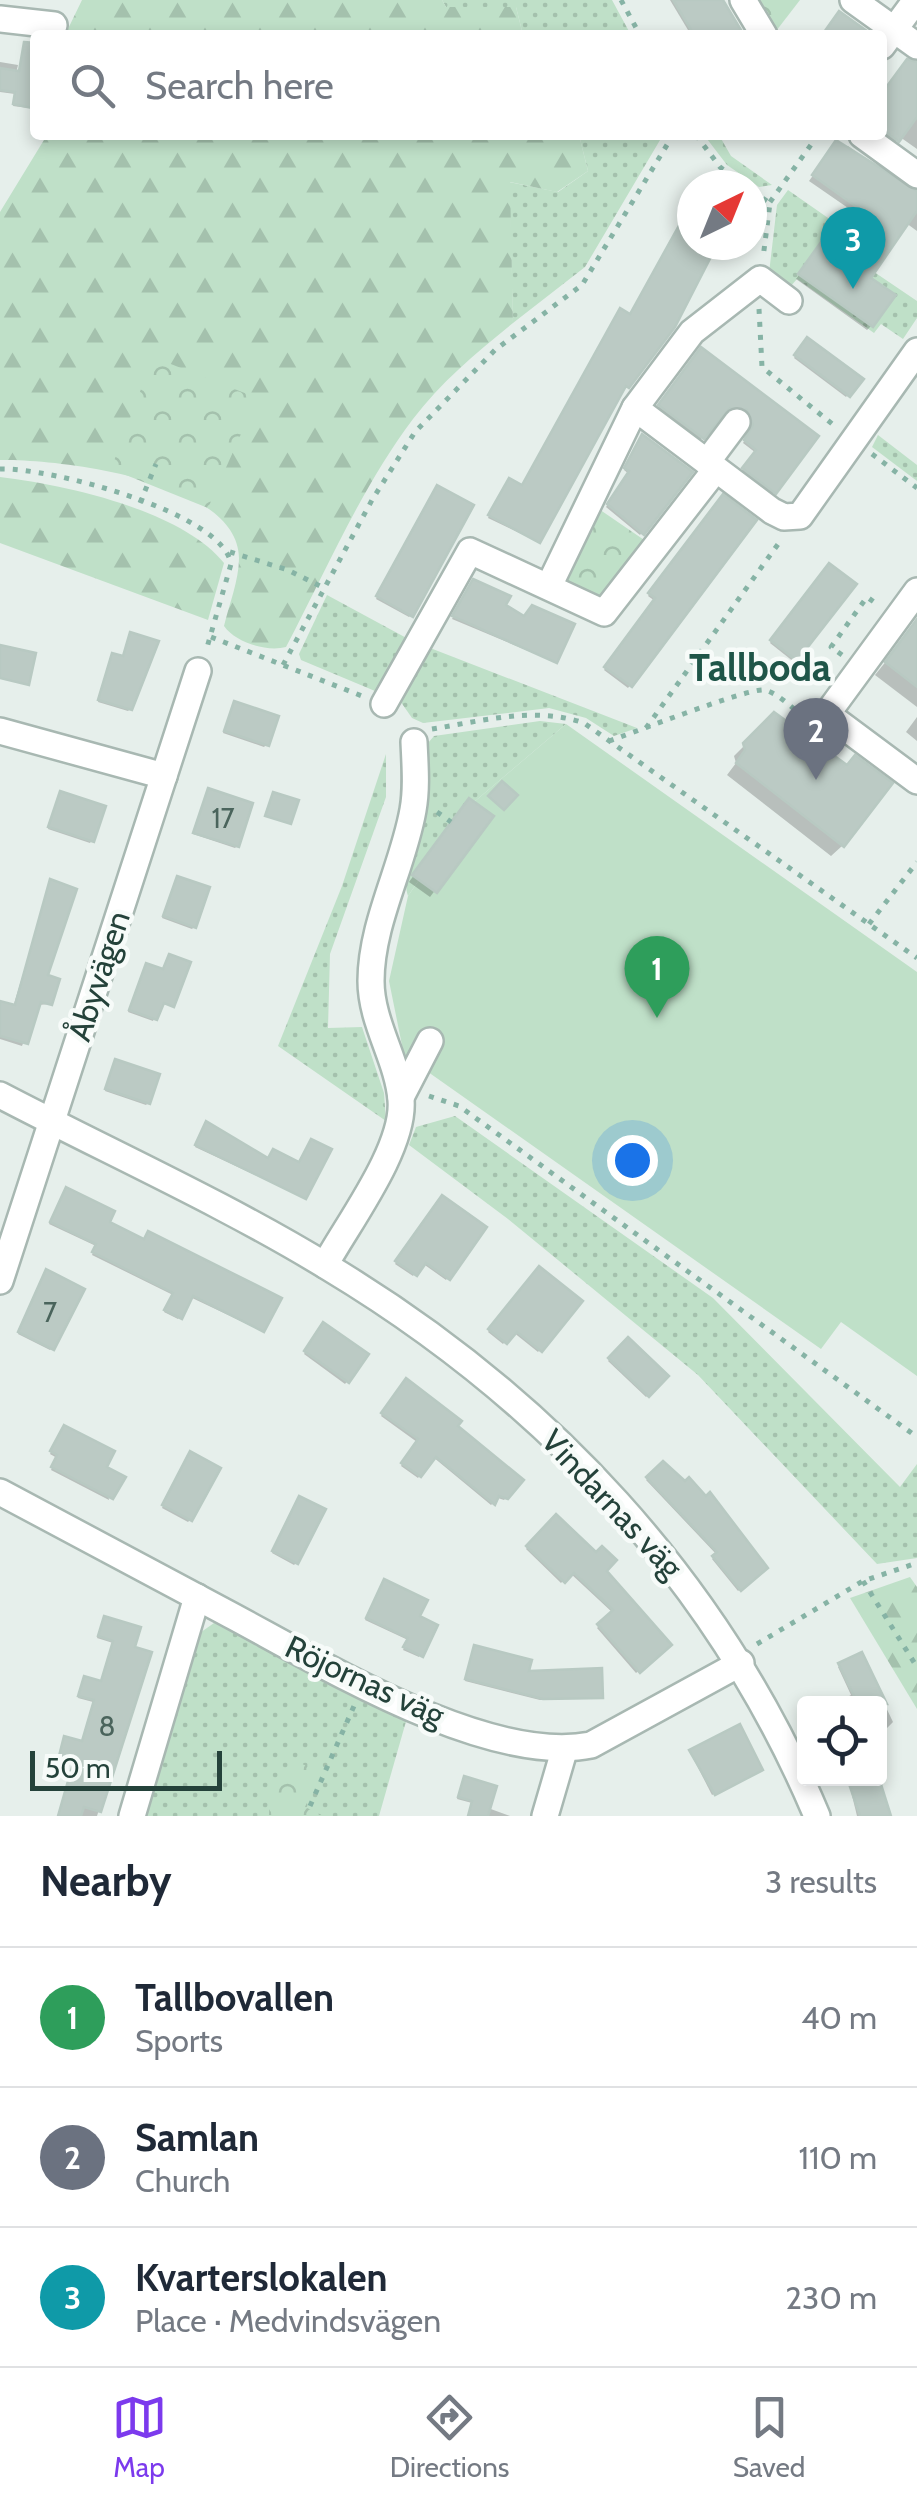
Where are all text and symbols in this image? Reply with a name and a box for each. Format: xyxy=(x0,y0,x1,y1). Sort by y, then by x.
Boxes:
search box xyxy=(30,30,887,140)
icon: search xyxy=(65,58,120,113)
text: Search here xyxy=(145,62,334,109)
north arrow xyxy=(677,170,767,260)
pin: 3 xyxy=(820,206,886,289)
district label: Tallboda xyxy=(689,644,831,691)
pin: 2 xyxy=(784,698,848,780)
house number: 17 xyxy=(211,801,235,835)
street label: Åbyvägen xyxy=(59,906,138,1046)
pin: 1 xyxy=(624,936,690,1018)
your location xyxy=(607,1135,658,1186)
house number: 7 xyxy=(43,1295,57,1329)
street label: Vindarnas väg xyxy=(534,1421,692,1587)
street label: Röjornas väg xyxy=(279,1627,452,1735)
map controls xyxy=(797,1696,887,1786)
button: locate xyxy=(797,1696,887,1786)
house number: 8 xyxy=(99,1709,115,1743)
scale bar xyxy=(30,1746,222,1790)
text: 50 m xyxy=(45,1751,111,1785)
text: Nearby xyxy=(40,1855,172,1907)
text: 3 results xyxy=(765,1862,877,1901)
text: Tallbovallen xyxy=(135,1974,334,2021)
text: 1 xyxy=(67,1998,78,2037)
text: 40 m xyxy=(801,1998,877,2037)
text: Sports xyxy=(135,2021,223,2060)
text: Samlan xyxy=(135,2114,259,2161)
text: 2 xyxy=(64,2138,81,2177)
text: 110 m xyxy=(799,2138,877,2177)
text: Church xyxy=(135,2161,230,2200)
text: Kvarterslokalen xyxy=(135,2254,388,2301)
text: 3 xyxy=(64,2278,81,2317)
text: 230 m xyxy=(785,2278,877,2317)
text: Place · Medvindsvägen xyxy=(135,2301,441,2340)
tab: Map xyxy=(112,2390,167,2484)
tab: Directions xyxy=(390,2390,509,2484)
tab: Saved xyxy=(733,2390,805,2484)

